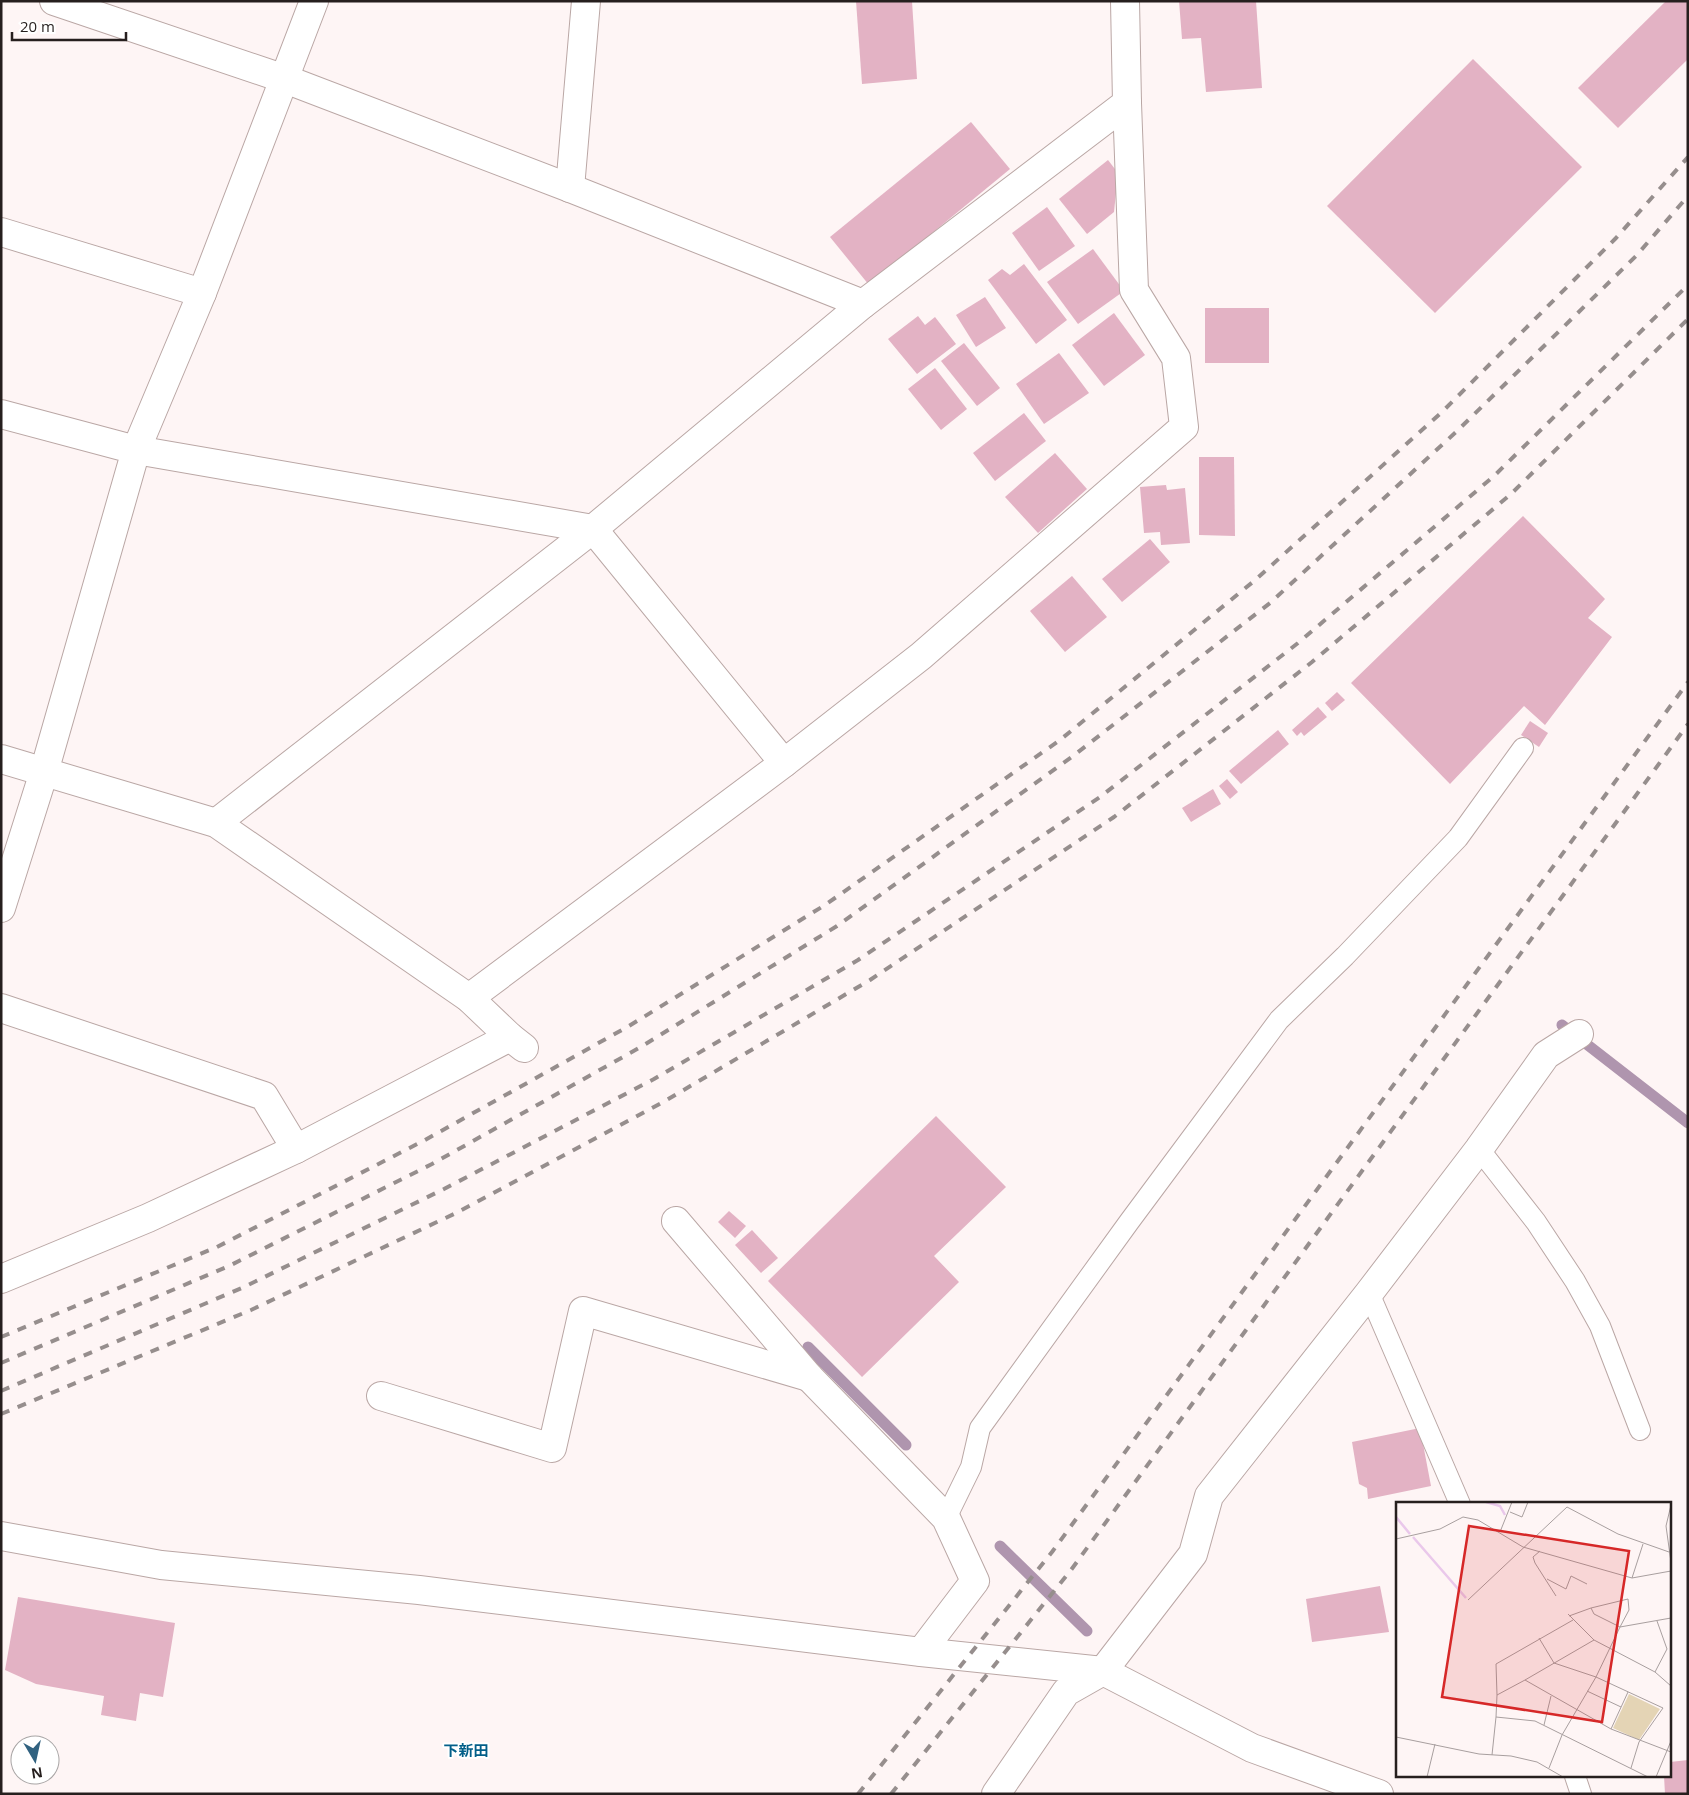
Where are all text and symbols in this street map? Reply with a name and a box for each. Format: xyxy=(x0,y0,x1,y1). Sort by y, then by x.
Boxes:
scale bar xyxy=(12,10,126,42)
text: 20 m xyxy=(20,16,55,36)
inset map xyxy=(1396,1502,1672,1778)
north arrow xyxy=(10,1735,60,1785)
district label: 下新田 xyxy=(443,1740,489,1760)
text: N xyxy=(30,1763,44,1784)

